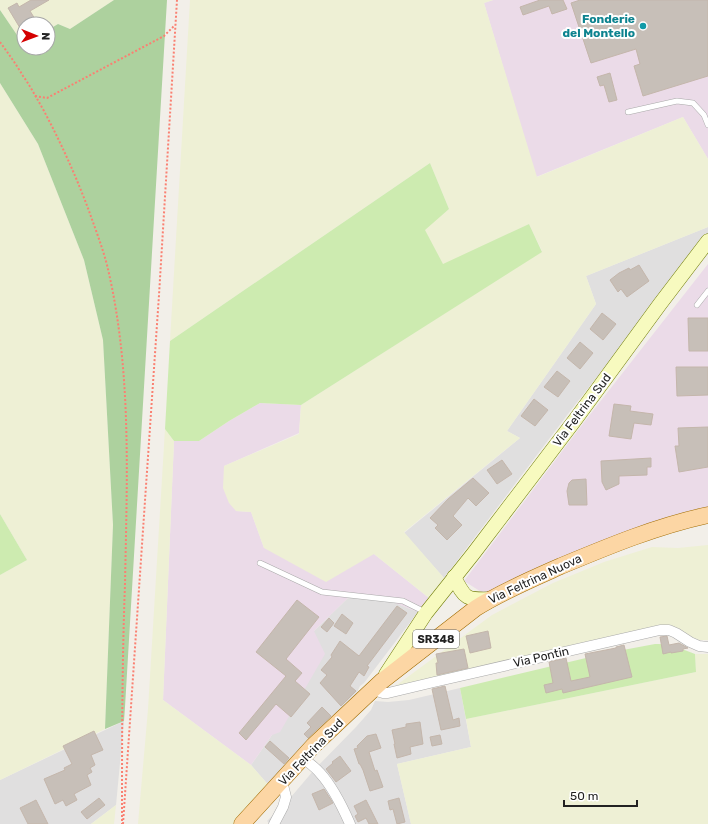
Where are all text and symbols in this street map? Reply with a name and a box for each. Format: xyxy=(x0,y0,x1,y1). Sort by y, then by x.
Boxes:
place label: Fonderie del Montello xyxy=(562,12,635,40)
north arrow xyxy=(16,16,56,56)
marker: Fonderie del Montello xyxy=(638,21,648,31)
text: N xyxy=(39,32,52,40)
street label: Via Feltrina Sud xyxy=(550,371,614,449)
street label: Via Feltrina Nuova xyxy=(486,551,584,607)
road number: SR348 xyxy=(413,630,459,648)
street label: Via Pontin xyxy=(512,644,570,670)
street label: Via Feltrina Sud xyxy=(276,716,346,788)
scale bar xyxy=(564,782,637,808)
text: 50 m xyxy=(570,789,598,803)

